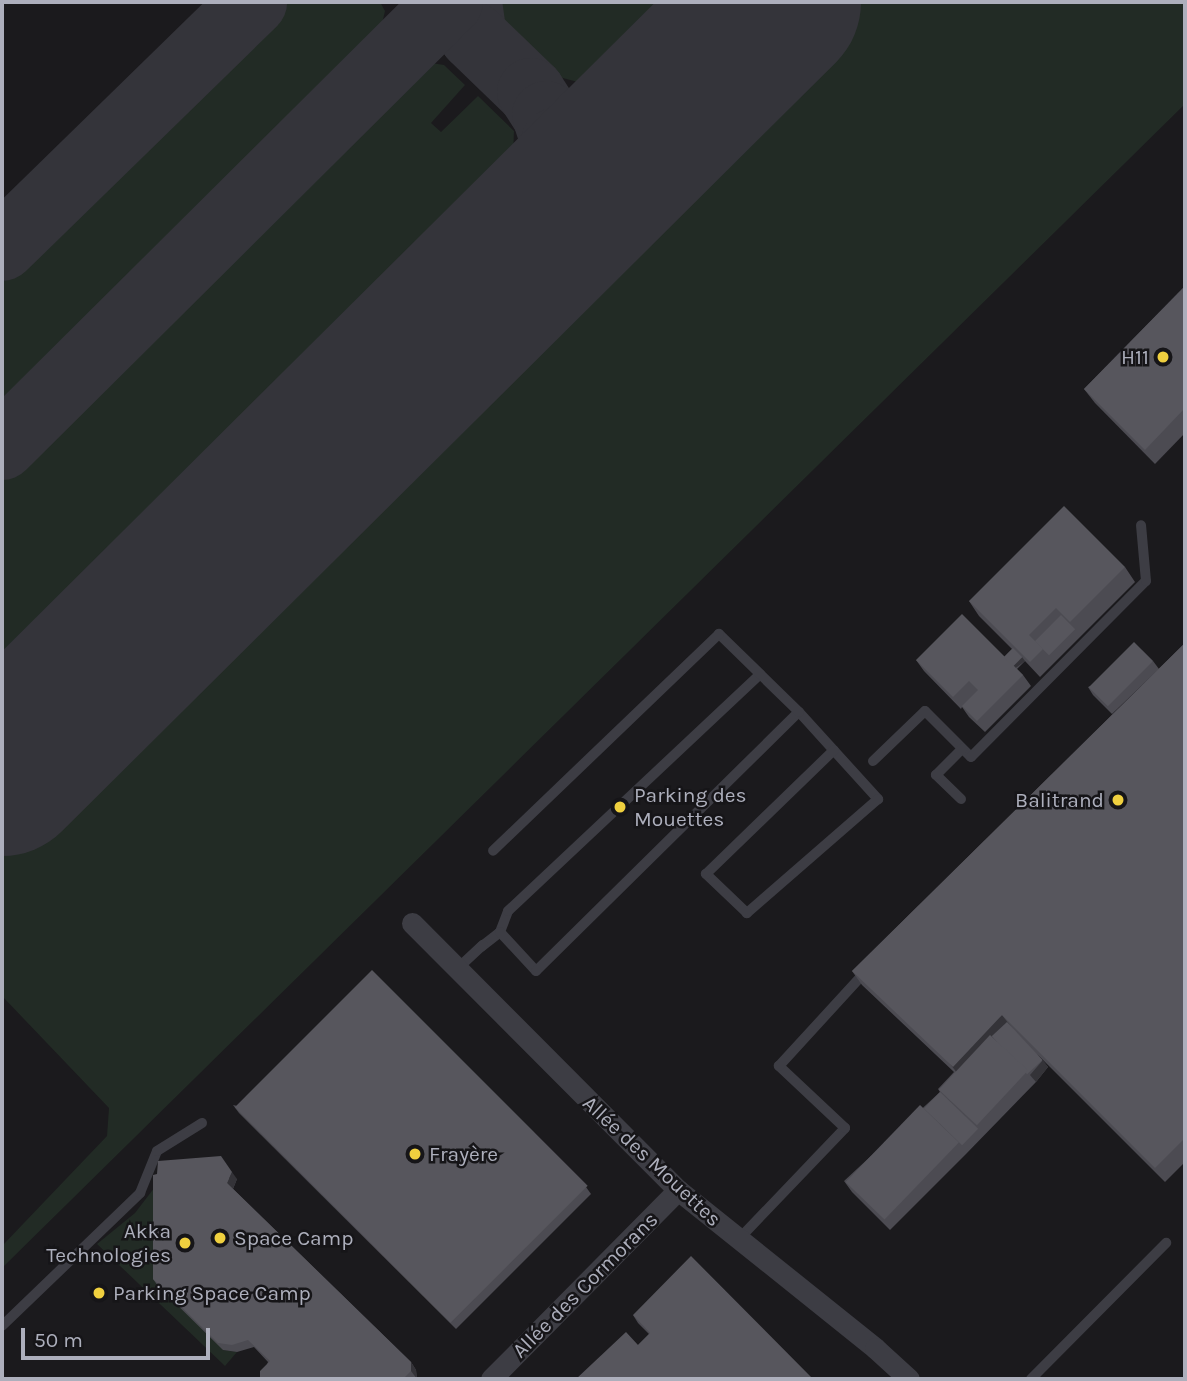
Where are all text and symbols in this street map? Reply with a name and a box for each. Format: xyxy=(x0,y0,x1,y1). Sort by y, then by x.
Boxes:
place label: H11 xyxy=(1121,344,1149,370)
marker: H11 xyxy=(1155,349,1171,365)
place label: Parking des Mouettes xyxy=(634,782,747,832)
place label: Balitrand xyxy=(1015,787,1104,813)
marker: Balitrand xyxy=(1110,792,1126,808)
marker: Parking des Mouettes xyxy=(612,799,628,815)
street label: Allée des Mouettes xyxy=(578,1090,726,1232)
place label: Frayère xyxy=(429,1141,498,1167)
marker: Frayère xyxy=(407,1146,423,1162)
street label: Allée des Cormorans xyxy=(507,1207,663,1363)
place label: Akka Technologies xyxy=(46,1218,171,1268)
place label: Space Camp xyxy=(234,1225,353,1251)
marker: Space Camp xyxy=(212,1230,228,1246)
marker: Akka Technologies xyxy=(177,1235,193,1251)
place label: Parking Space Camp xyxy=(113,1280,311,1306)
marker: Parking Space Camp xyxy=(91,1285,107,1301)
scale bar xyxy=(24,1314,214,1358)
text: 50 m xyxy=(34,1328,83,1352)

